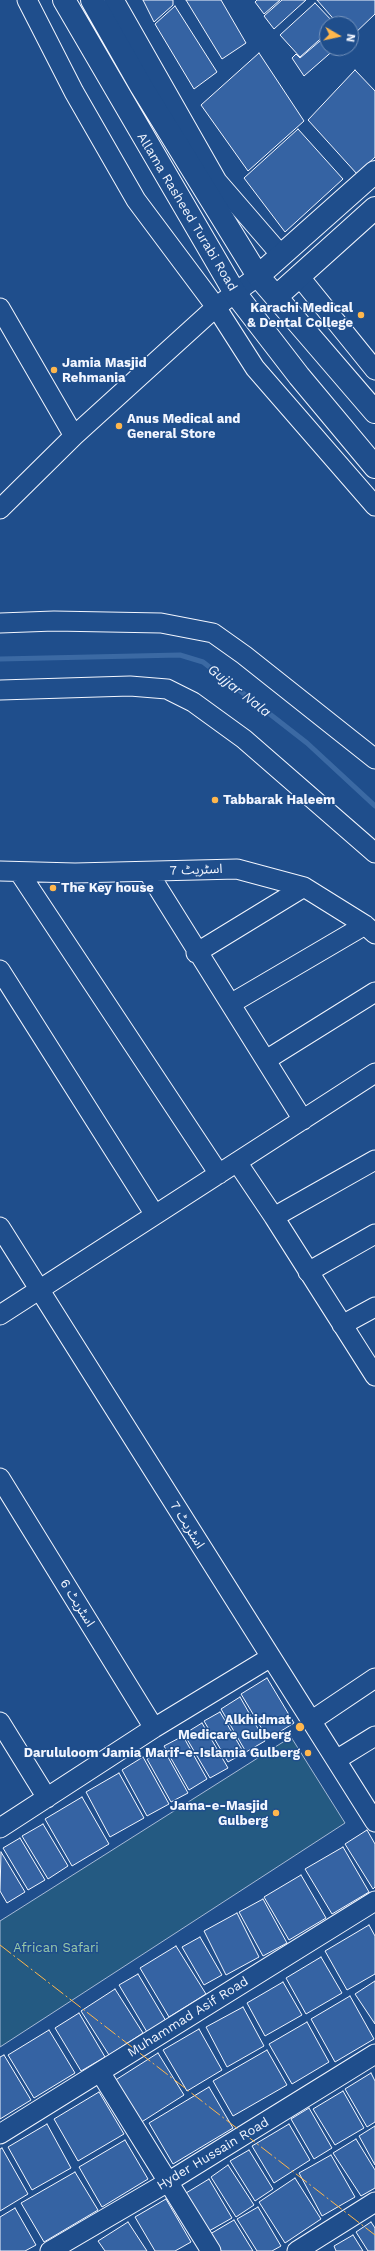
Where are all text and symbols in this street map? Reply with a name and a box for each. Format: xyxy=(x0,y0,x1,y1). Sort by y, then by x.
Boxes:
north arrow xyxy=(319,16,359,56)
text: N xyxy=(343,33,357,43)
street label: Allama Rasheed Turabi Road xyxy=(133,130,241,294)
place label: Karachi Medical & Dental College xyxy=(247,300,353,331)
marker: Karachi Medical & Dental College xyxy=(356,310,366,320)
place label: Jamia Masjid Rehmania xyxy=(62,355,147,386)
marker: Jamia Masjid Rehmania xyxy=(49,365,59,375)
place label: Anus Medical and General Store xyxy=(127,411,240,442)
marker: Anus Medical and General Store xyxy=(114,421,124,431)
water label: Gujjar Nala xyxy=(204,661,274,721)
place label: Tabbarak Haleem xyxy=(223,792,335,808)
marker: Tabbarak Haleem xyxy=(210,795,220,805)
street label: اسٹریٹ 7 xyxy=(169,861,223,879)
place label: The Key house xyxy=(61,880,154,896)
marker: The Key house xyxy=(48,883,58,893)
street label: اسٹریٹ 7 xyxy=(166,1499,208,1551)
street label: اسٹریٹ 6 xyxy=(56,1576,98,1630)
place label: Alkhidmat Medicare Gulberg xyxy=(178,1712,291,1743)
marker: Alkhidmat Medicare Gulberg xyxy=(294,1721,306,1733)
place label: Darululoom Jamia Marif-e-Islamia Gulberg xyxy=(24,1745,300,1761)
marker: Darululoom Jamia Marif-e-Islamia Gulberg xyxy=(303,1748,313,1758)
place label: Jama-e-Masjid Gulberg xyxy=(170,1798,268,1829)
marker: Jama-e-Masjid Gulberg xyxy=(271,1808,281,1818)
park label: African Safari xyxy=(13,1940,99,1956)
street label: Muhammad Asif Road xyxy=(125,1973,251,2061)
street label: Hyder Hussain Road xyxy=(154,2114,272,2194)

